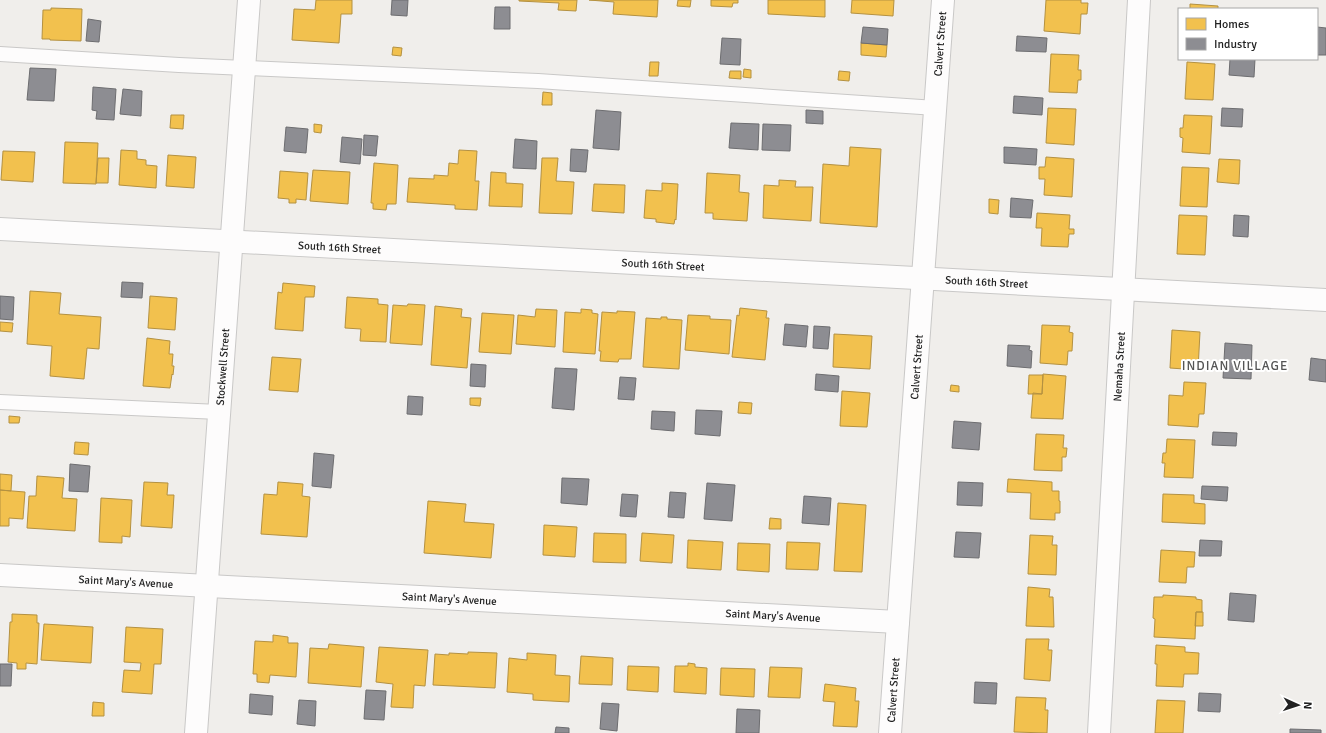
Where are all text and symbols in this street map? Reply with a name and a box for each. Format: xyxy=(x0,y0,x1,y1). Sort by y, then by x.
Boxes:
legend xyxy=(1178,8,1318,60)
street label: Calvert Street xyxy=(932,11,949,77)
text: Homes xyxy=(1214,17,1249,32)
text: Industry xyxy=(1214,37,1257,52)
street label: South 16th Street xyxy=(298,239,381,256)
street label: South 16th Street xyxy=(621,256,705,274)
street label: South 16th Street xyxy=(945,274,1029,291)
street label: Stockwell Street xyxy=(214,328,232,406)
street label: Nemaha Street xyxy=(1111,331,1128,402)
street label: Calvert Street xyxy=(908,334,926,400)
district label: INDIAN VILLAGE xyxy=(1182,358,1288,374)
street label: Saint Mary's Avenue xyxy=(78,573,174,591)
street label: Saint Mary's Avenue xyxy=(402,590,497,608)
street label: Saint Mary's Avenue xyxy=(725,607,821,625)
street label: Calvert Street xyxy=(885,657,902,723)
north arrow xyxy=(1278,685,1318,725)
text: N xyxy=(1301,701,1314,710)

